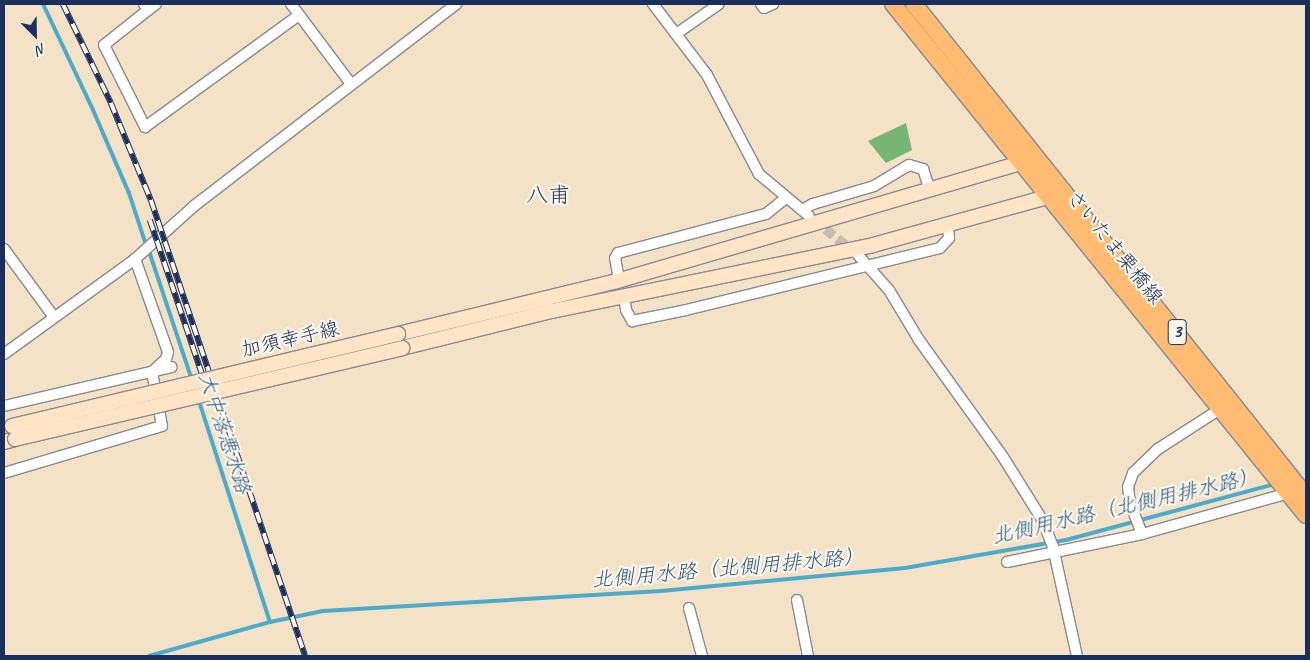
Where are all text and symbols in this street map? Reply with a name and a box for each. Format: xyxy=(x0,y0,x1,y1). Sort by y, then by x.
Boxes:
north arrow xyxy=(10,10,60,60)
text: N xyxy=(34,40,48,59)
district label: 八甫 xyxy=(526,183,570,209)
street label: さいたま栗橋線 xyxy=(1062,185,1168,309)
street label: 加須幸手線 xyxy=(239,316,341,362)
road number: 3 xyxy=(1167,316,1187,348)
water label: 大中落悪水路 xyxy=(194,369,256,497)
water label: 北側用水路（北側用排水路） xyxy=(989,463,1261,549)
water label: 北側用水路（北側用排水路） xyxy=(591,544,865,592)

